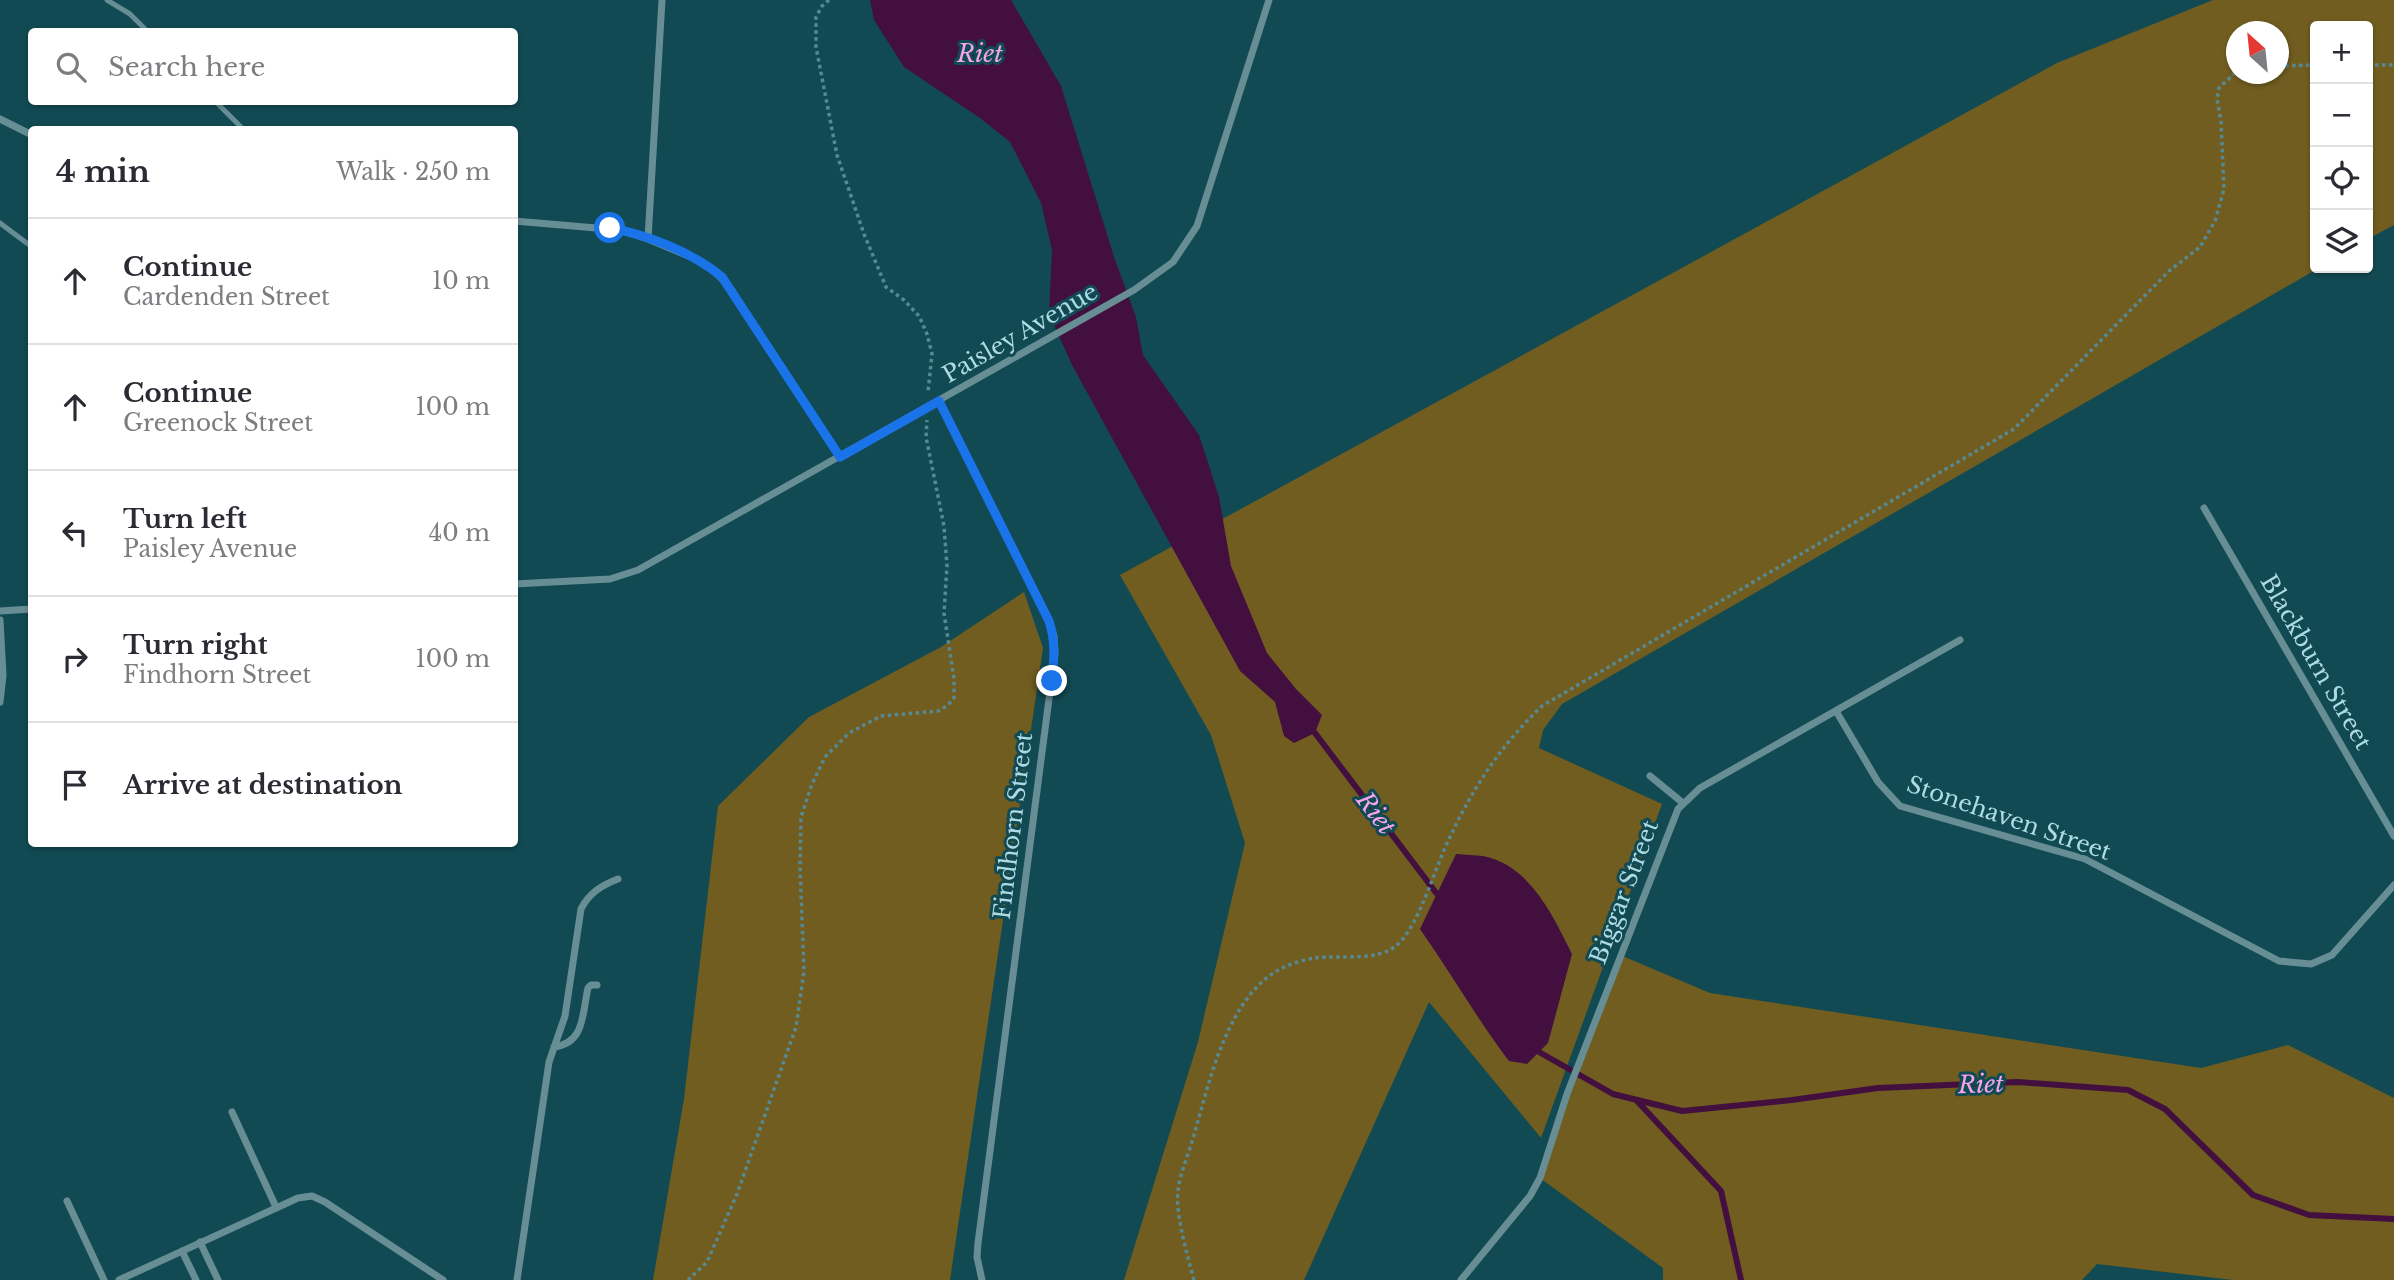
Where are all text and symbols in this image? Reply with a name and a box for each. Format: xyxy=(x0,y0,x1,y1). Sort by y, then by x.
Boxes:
north arrow xyxy=(2226,21,2289,84)
map controls xyxy=(2310,21,2373,273)
button: + xyxy=(2310,21,2373,84)
search box xyxy=(28,28,518,105)
water label: Riet xyxy=(956,39,1003,68)
icon: search xyxy=(52,48,90,86)
text: Search here xyxy=(108,51,265,83)
button: − xyxy=(2310,84,2373,147)
button: locate xyxy=(2310,147,2373,210)
text: 4 min xyxy=(56,153,150,190)
text: Walk · 250 m xyxy=(336,158,490,186)
button: layers xyxy=(2310,210,2373,273)
route start xyxy=(594,212,625,243)
text: Continue xyxy=(123,251,252,283)
icon: ahead xyxy=(56,262,94,300)
text: 10 m xyxy=(432,267,490,295)
street label: Paisley Avenue xyxy=(938,277,1102,389)
text: Cardenden Street xyxy=(123,283,330,311)
text: Continue xyxy=(123,377,252,409)
icon: ahead xyxy=(56,388,94,426)
text: 100 m xyxy=(416,393,490,421)
text: Greenock Street xyxy=(123,409,313,437)
text: Turn left xyxy=(123,503,247,535)
icon: left xyxy=(56,514,94,552)
text: 40 m xyxy=(429,519,490,547)
text: Paisley Avenue xyxy=(123,535,297,563)
street label: Blackburn Street xyxy=(2255,570,2378,755)
text: Turn right xyxy=(123,629,268,661)
icon: right xyxy=(56,640,94,678)
text: 100 m xyxy=(416,645,490,673)
text: Findhorn Street xyxy=(123,661,311,689)
route end xyxy=(1036,665,1067,696)
street label: Findhorn Street xyxy=(988,731,1038,921)
icon: arrive xyxy=(56,766,94,804)
text: Arrive at destination xyxy=(123,769,403,801)
street label: Stonehaven Street xyxy=(1903,770,2115,866)
water label: Riet xyxy=(1350,785,1402,840)
street label: Biggar Street xyxy=(1584,816,1664,968)
water label: Riet xyxy=(1956,1069,2005,1099)

